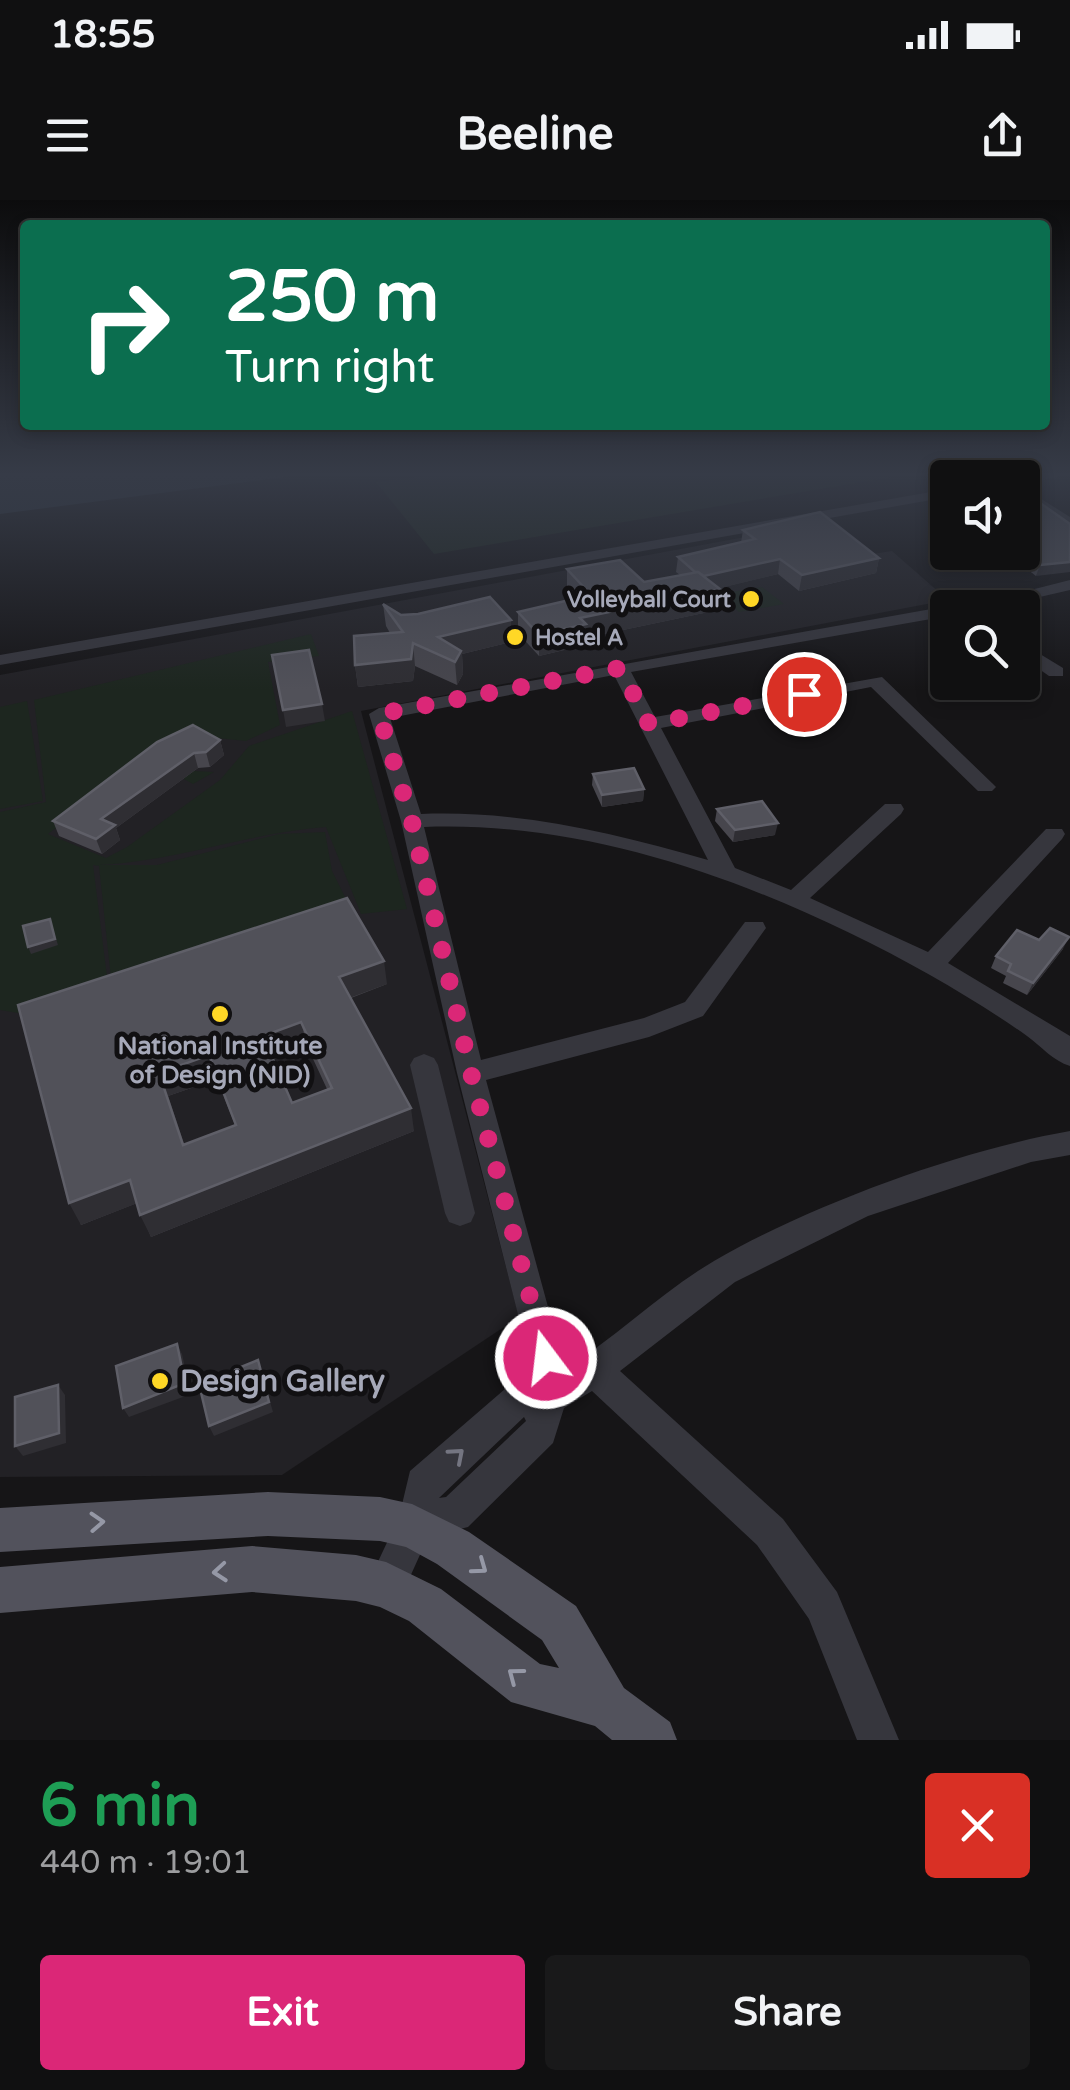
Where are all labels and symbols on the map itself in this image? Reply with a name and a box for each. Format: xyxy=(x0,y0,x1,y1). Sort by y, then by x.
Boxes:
place label: Volleyball Court xyxy=(567,587,732,613)
marker: Volleyball Court xyxy=(740,588,762,610)
place label: Hostel A xyxy=(535,625,623,651)
marker: Hostel A xyxy=(504,626,526,648)
pin xyxy=(762,652,847,737)
marker: National Institute of Design (NID) xyxy=(209,1003,231,1025)
place label: National Institute of Design (NID) xyxy=(118,1031,322,1090)
position arrow xyxy=(494,1306,598,1410)
place label: Design Gallery xyxy=(180,1363,385,1400)
marker: Design Gallery xyxy=(149,1370,171,1392)
one-way arrow xyxy=(445,1448,464,1466)
one-way arrow xyxy=(90,1512,106,1533)
one-way arrow xyxy=(468,1555,487,1573)
one-way arrow xyxy=(212,1560,228,1582)
one-way arrow xyxy=(508,1669,526,1686)

